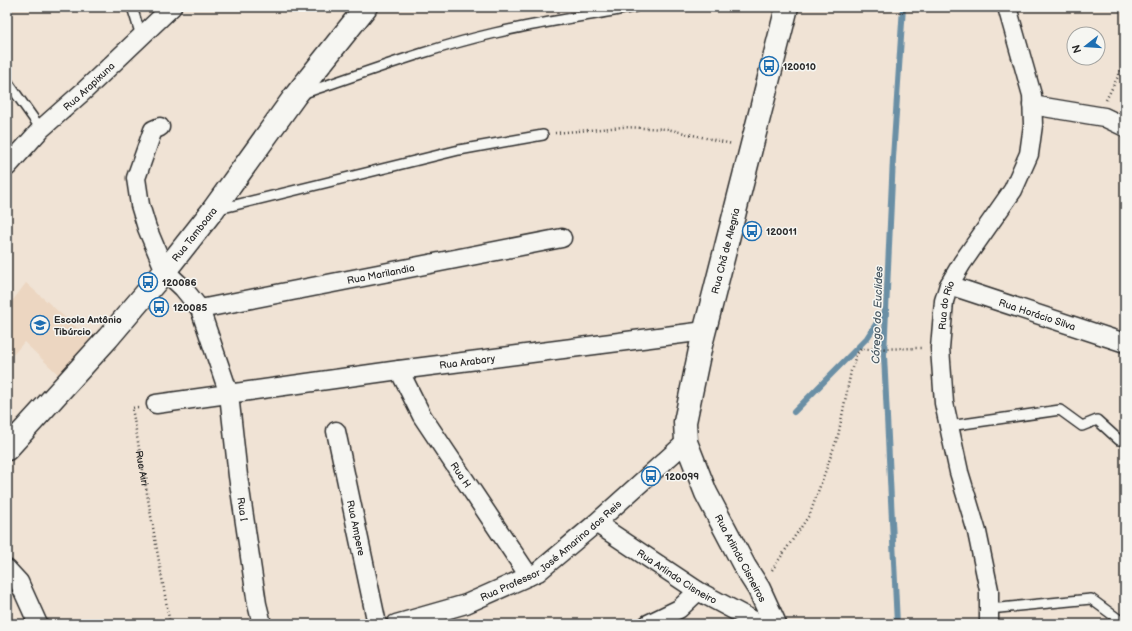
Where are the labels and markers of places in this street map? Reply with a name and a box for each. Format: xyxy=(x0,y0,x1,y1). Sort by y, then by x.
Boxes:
bus stop icon: 120010 xyxy=(758,55,780,77)
place label: 120010 xyxy=(783,61,816,73)
bus stop icon: 120011 xyxy=(741,220,763,242)
place label: 120011 xyxy=(766,226,797,238)
bus stop icon: 120086 xyxy=(137,271,159,293)
place label: 120086 xyxy=(162,277,197,289)
bus stop icon: 120085 xyxy=(148,296,170,318)
place label: 120085 xyxy=(173,302,207,314)
school or university icon: Escola Antônio Tibúrcio xyxy=(29,314,51,336)
place label: Escola Antônio Tibúrcio xyxy=(54,314,122,338)
bus stop icon: 120099 xyxy=(640,465,662,487)
place label: 120099 xyxy=(665,471,699,483)

